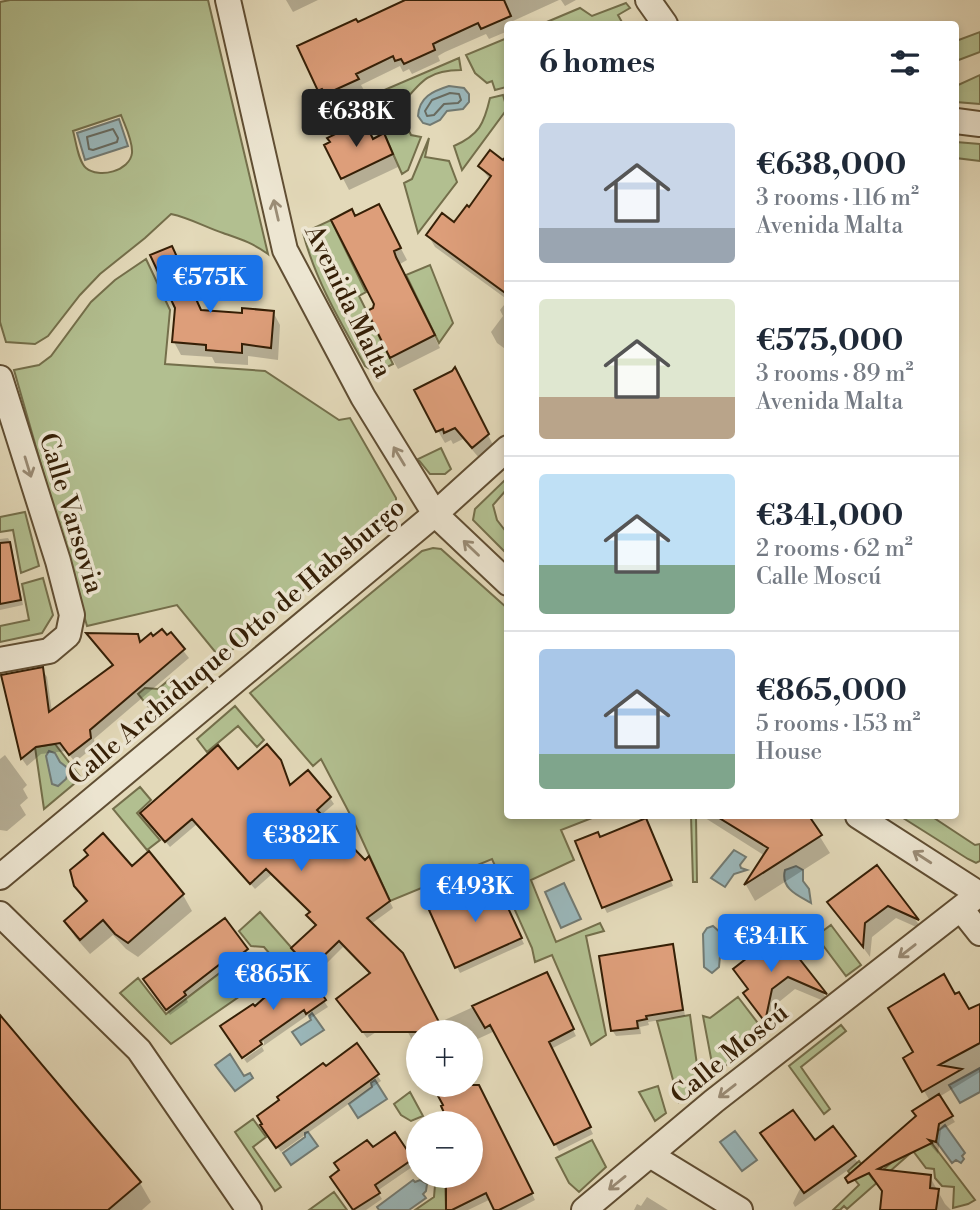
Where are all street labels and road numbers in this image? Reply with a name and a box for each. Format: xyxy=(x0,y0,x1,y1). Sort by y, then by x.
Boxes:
street label: Avenida Malta xyxy=(297,219,399,384)
street label: Calle Varsovia xyxy=(32,429,111,598)
street label: Calle Archiduque Otto de Habsburgo xyxy=(62,491,412,792)
street label: Calle Moscú xyxy=(664,997,795,1111)

